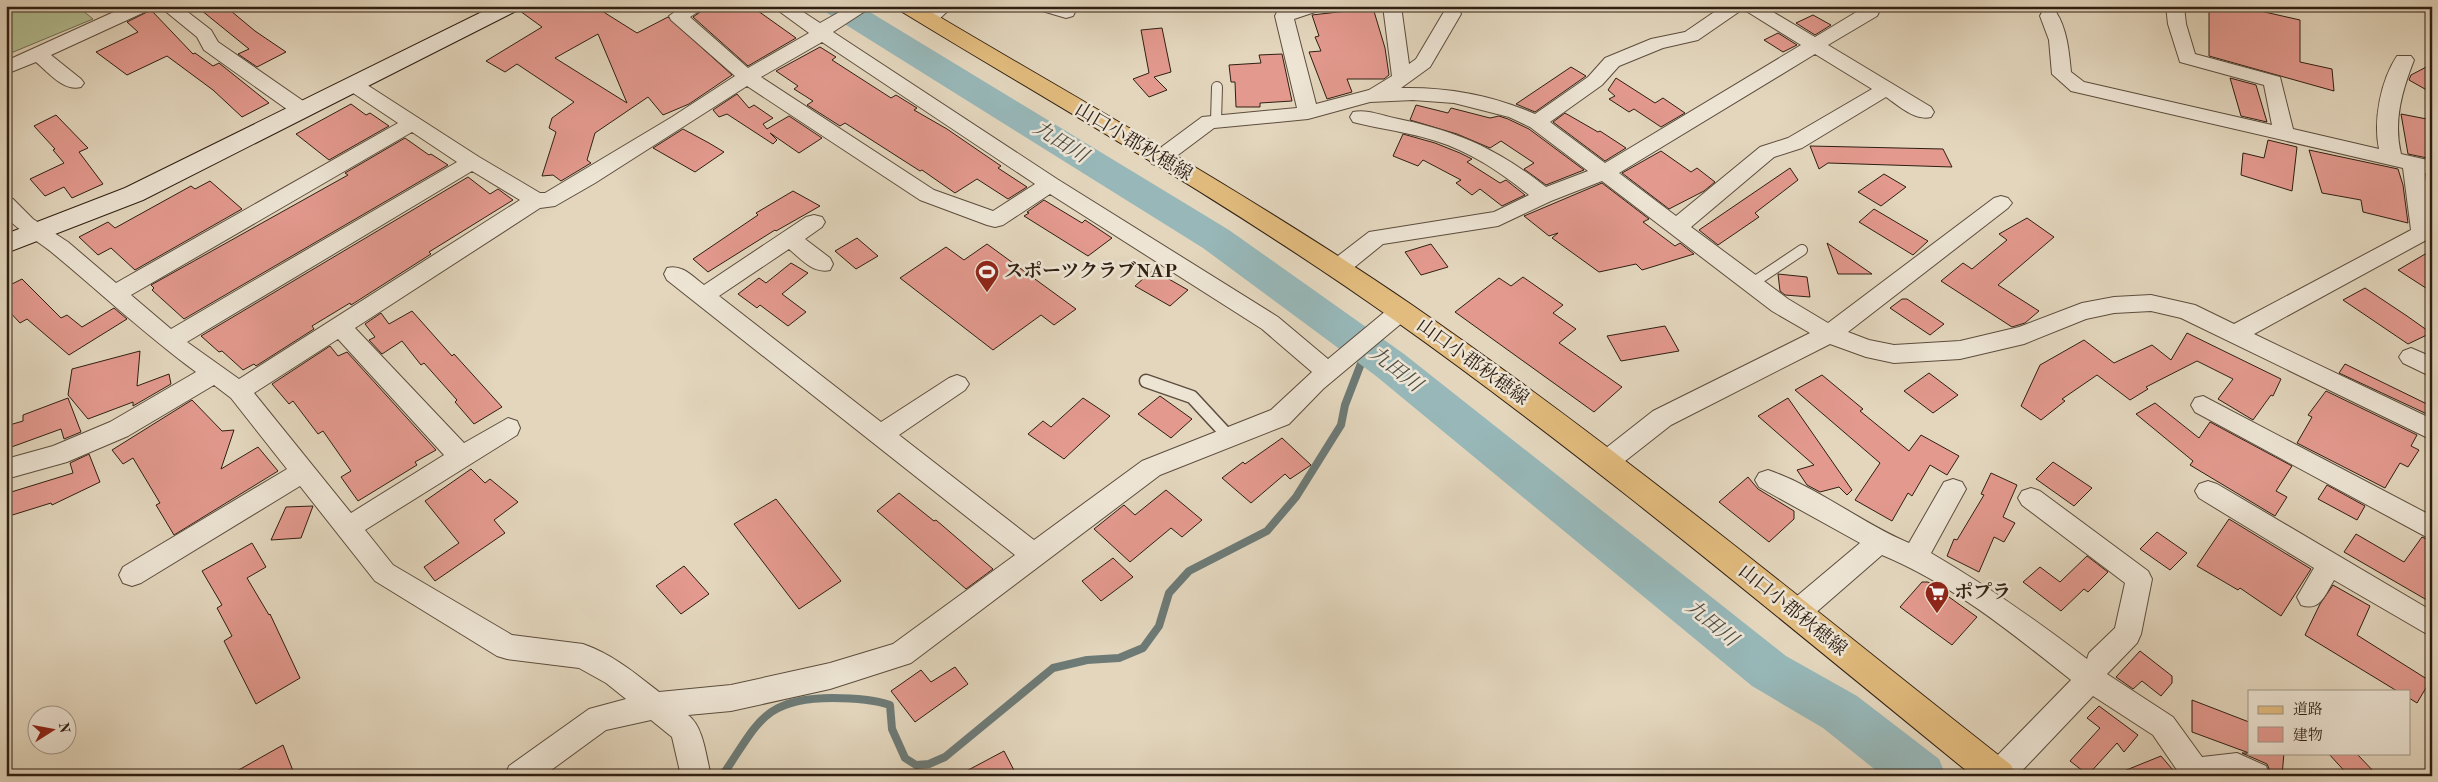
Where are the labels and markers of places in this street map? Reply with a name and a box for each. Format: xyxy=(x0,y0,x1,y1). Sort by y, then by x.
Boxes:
sports icon: スポーツクラブNAP xyxy=(974,259,1000,293)
place label: スポーツクラブNAP xyxy=(1004,261,1177,282)
supermarket icon: ポプラ xyxy=(1924,580,1950,614)
place label: ポプラ xyxy=(1954,582,2011,603)

